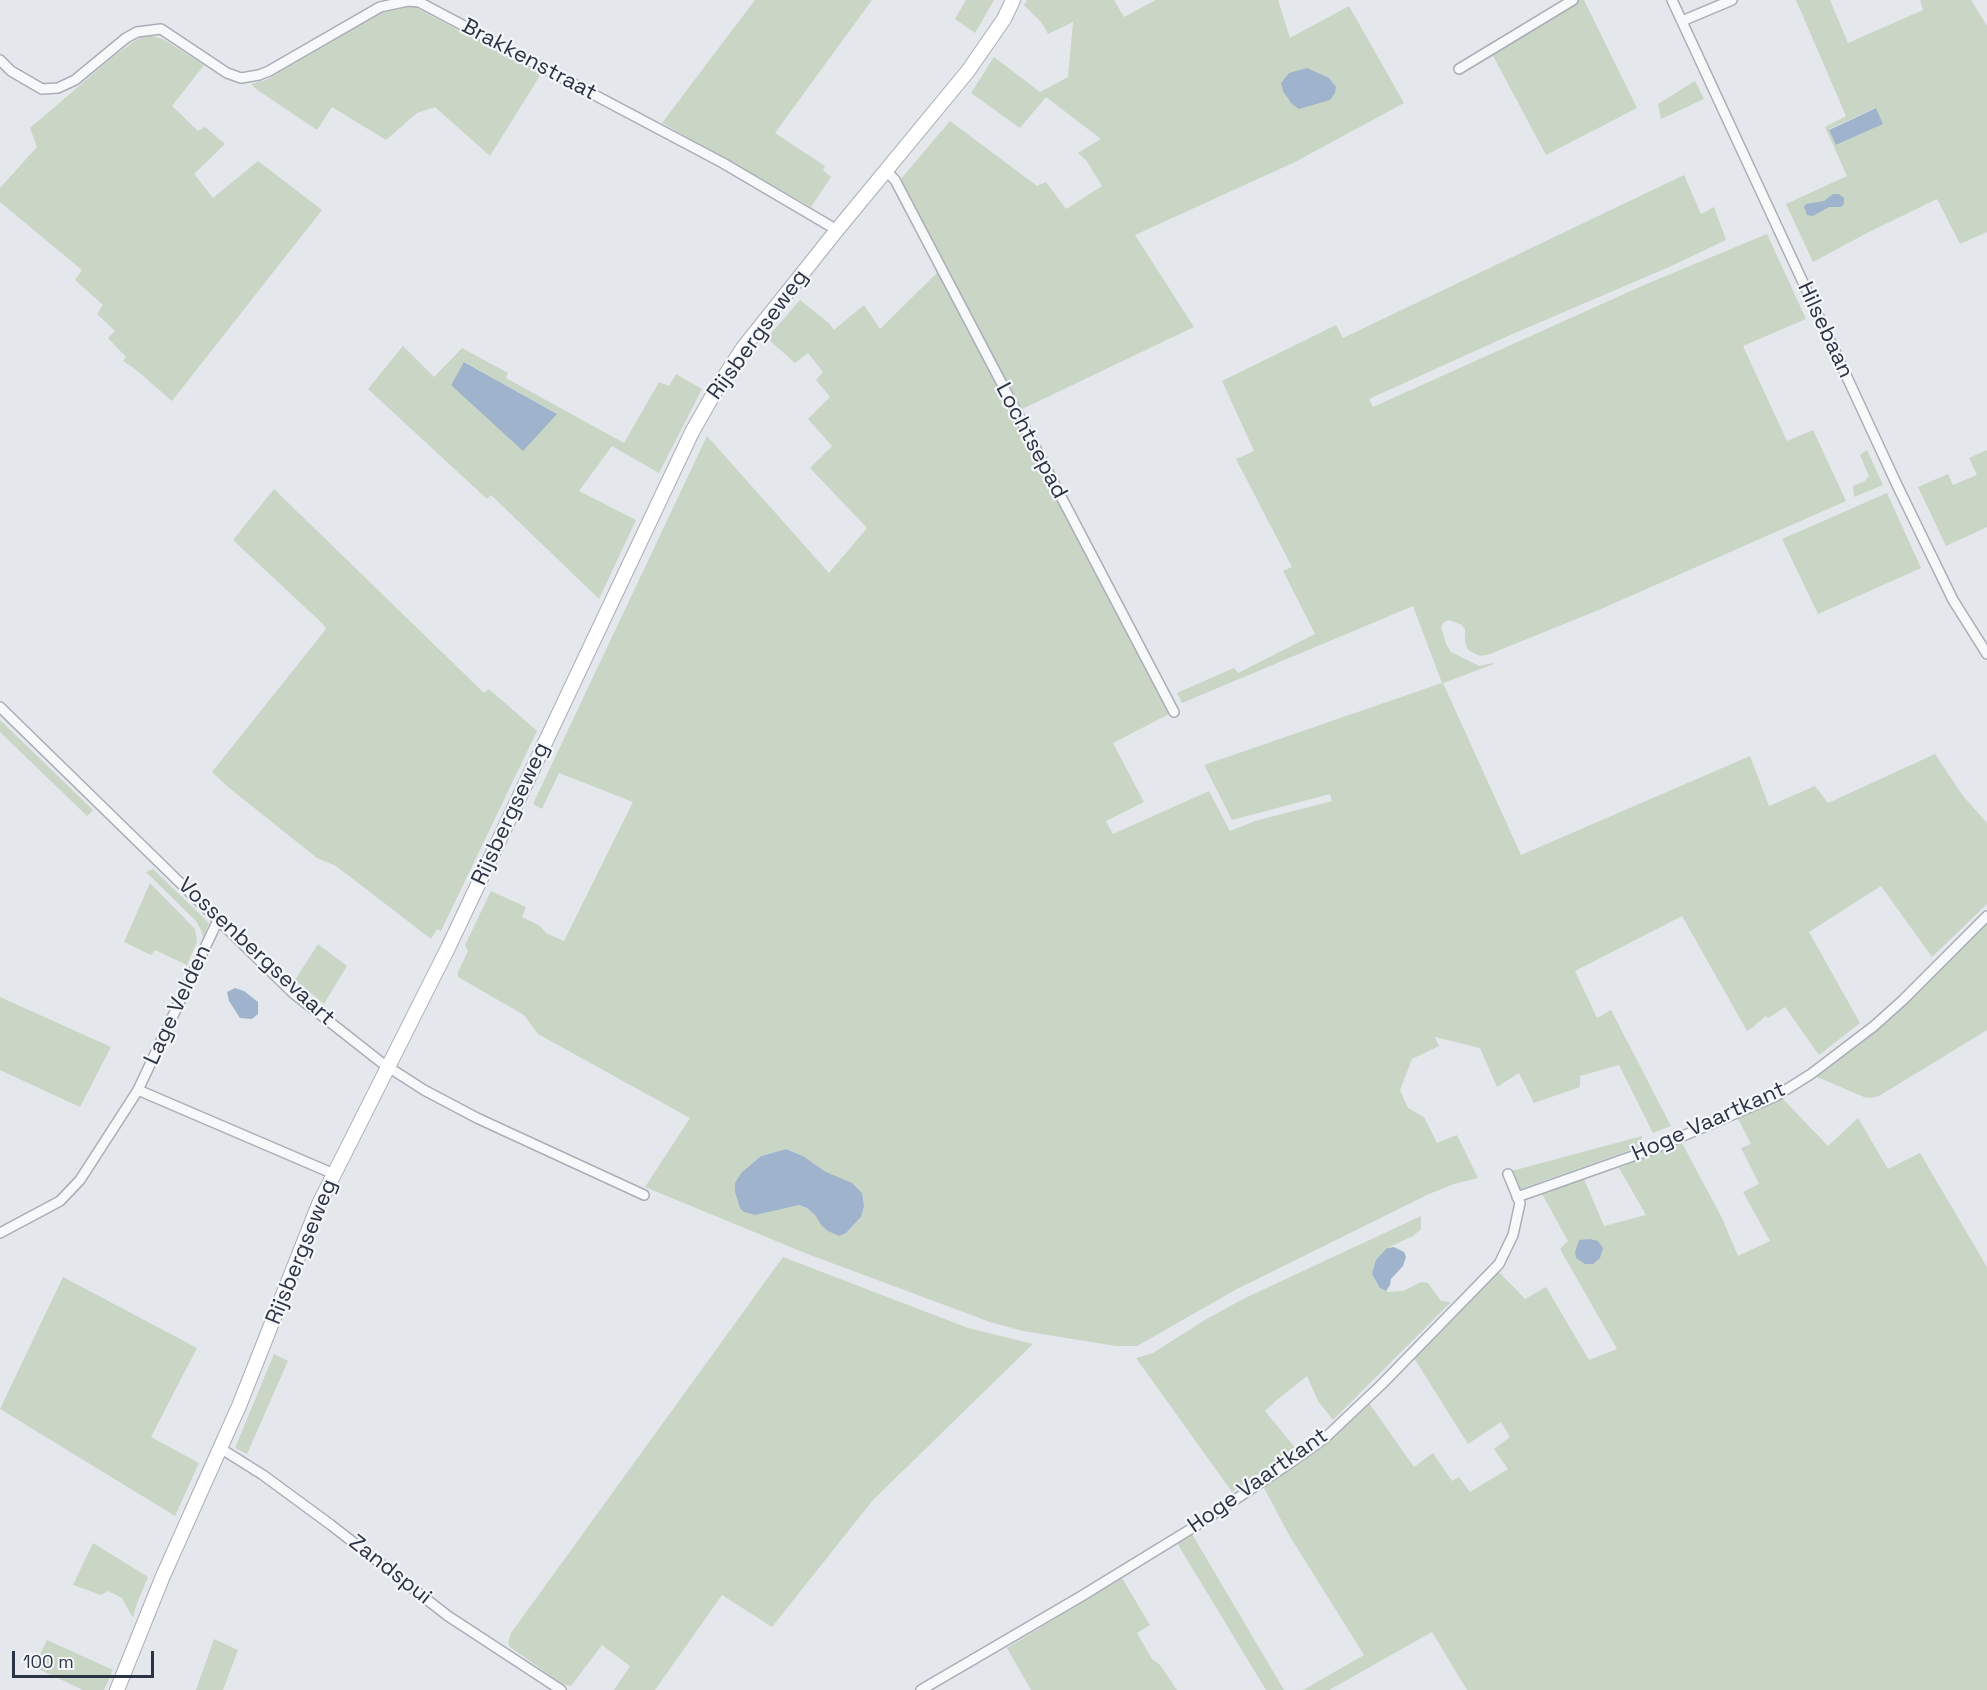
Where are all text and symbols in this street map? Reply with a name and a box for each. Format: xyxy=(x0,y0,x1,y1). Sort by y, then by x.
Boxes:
street label: Brakkenstraat xyxy=(457,13,601,107)
street label: Rijsbergseweg xyxy=(702,265,814,405)
street label: Hilsebaan xyxy=(1791,278,1859,382)
street label: Lochtsepad xyxy=(989,379,1073,503)
street label: Rijsbergseweg xyxy=(466,738,556,890)
street label: Vossenbergsevaart xyxy=(172,873,340,1031)
street label: Lage Velden xyxy=(139,941,217,1069)
street label: Hoge Vaartkant xyxy=(1628,1076,1790,1168)
street label: Rijsbergseweg xyxy=(261,1175,343,1329)
street label: Hoge Vaartkant xyxy=(1183,1423,1333,1539)
street label: Zandspui xyxy=(343,1530,437,1610)
scale bar xyxy=(15,1639,158,1677)
text: 100 m xyxy=(23,1650,74,1673)

